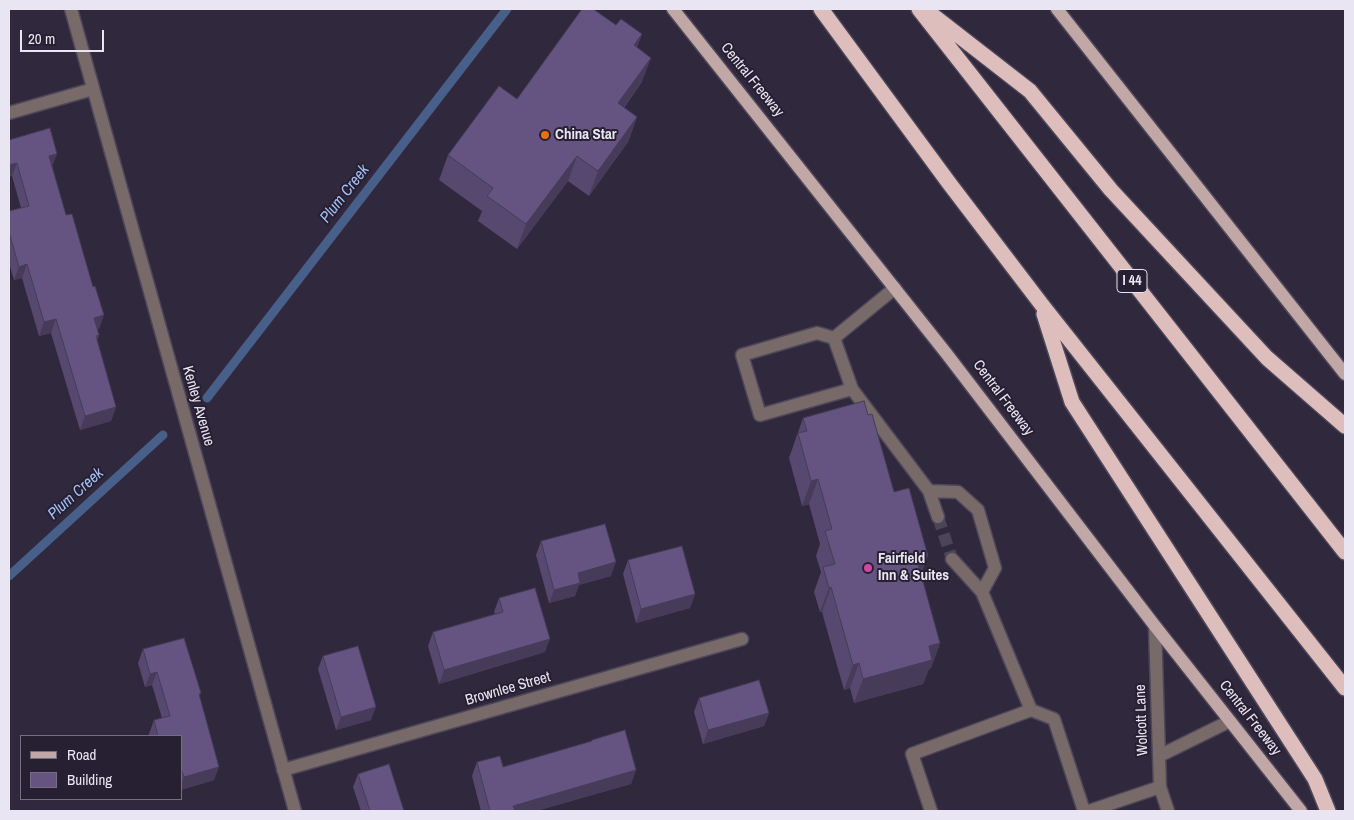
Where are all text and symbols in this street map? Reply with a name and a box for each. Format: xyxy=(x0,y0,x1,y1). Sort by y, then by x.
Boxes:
scale bar xyxy=(22,20,106,52)
text: 20 m xyxy=(28,28,55,49)
street label: Central Freeway xyxy=(717,39,787,121)
place label: China Star xyxy=(555,126,617,144)
marker: China Star xyxy=(539,129,551,141)
water label: Plum Creek xyxy=(316,161,374,227)
road number: I 44 xyxy=(1117,270,1147,292)
street label: Central Freeway xyxy=(969,357,1037,439)
street label: Kenley Avenue xyxy=(178,364,218,448)
water label: Plum Creek xyxy=(44,464,108,524)
place label: Fairfield Inn & Suites xyxy=(878,550,949,585)
marker: Fairfield Inn & Suites xyxy=(862,562,874,574)
street label: Brownlee Street xyxy=(463,668,553,710)
street label: Central Freeway xyxy=(1215,677,1285,759)
street label: Wolcott Lane xyxy=(1132,684,1152,756)
legend xyxy=(20,735,182,800)
text: Road xyxy=(67,744,96,765)
text: Building xyxy=(67,769,112,790)

